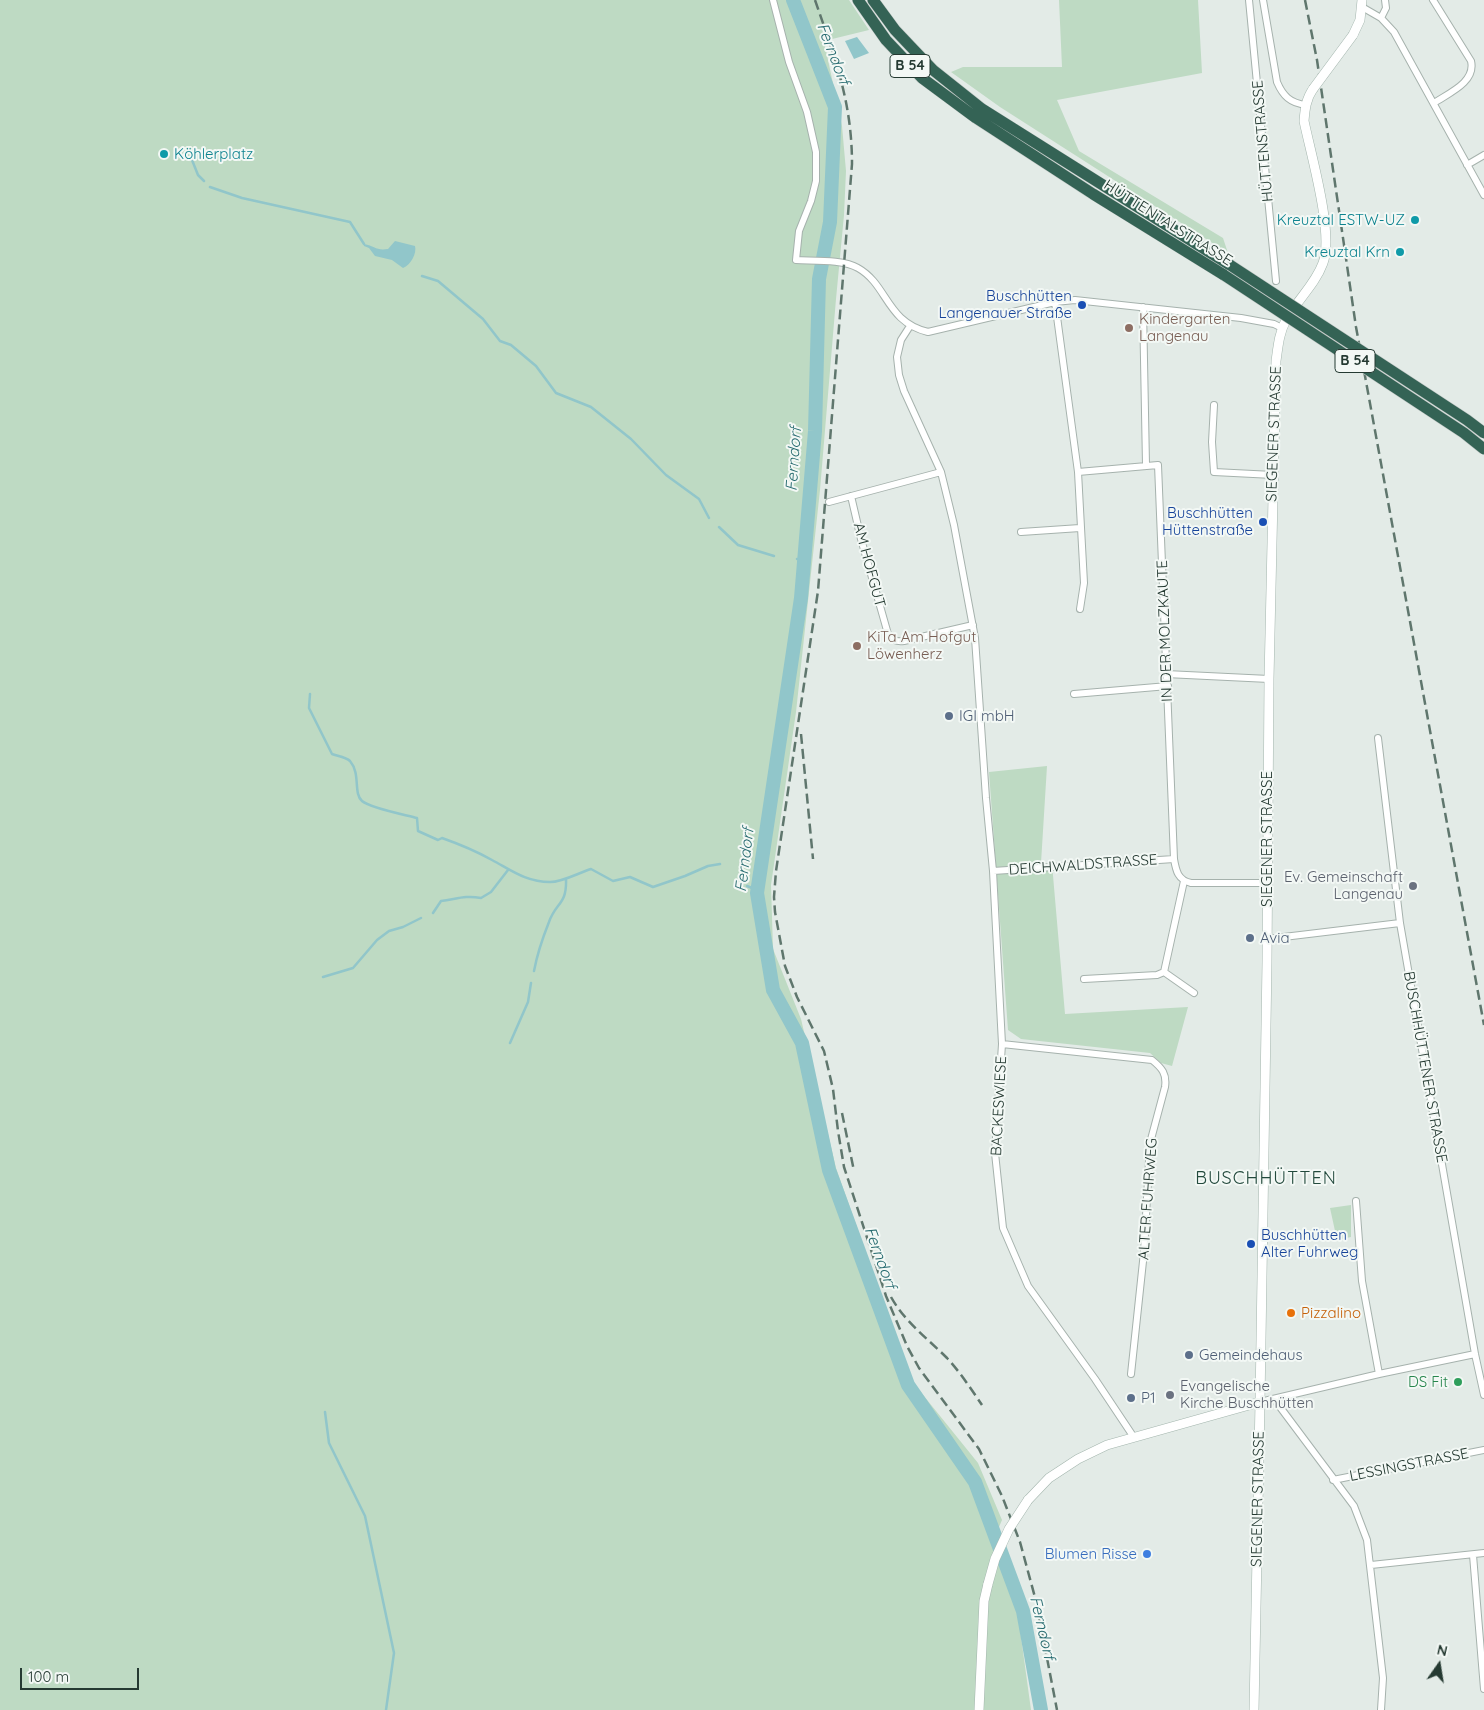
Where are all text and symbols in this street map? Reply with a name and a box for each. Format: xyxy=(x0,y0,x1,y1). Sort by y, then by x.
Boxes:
water label: Ferndorf xyxy=(812,20,854,88)
road number: B 54 xyxy=(890,54,930,78)
street label: HÜTTENSTRASSE xyxy=(1249,79,1277,203)
place label: Köhlerplatz xyxy=(174,145,253,163)
marker: Köhlerplatz xyxy=(158,148,170,160)
street label: HÜTTENTALSTRASSE xyxy=(1100,176,1236,270)
place label: Kreuztal ESTW-UZ xyxy=(1277,211,1405,229)
marker: Kreuztal ESTW-UZ xyxy=(1409,214,1421,226)
place label: Kreuztal Krn xyxy=(1304,243,1390,261)
marker: Kreuztal Krn xyxy=(1394,246,1406,258)
place label: Buschhütten Langenauer Straße xyxy=(938,287,1072,322)
marker: Buschhütten Langenauer Straße xyxy=(1076,299,1088,311)
place label: Kindergarten Langenau xyxy=(1139,310,1230,345)
marker: Kindergarten Langenau xyxy=(1123,322,1135,334)
road number: B 54 xyxy=(1335,350,1375,372)
street label: SIEGENER STRASSE xyxy=(1263,366,1285,502)
water label: Ferndorf xyxy=(782,426,806,492)
place label: Buschhütten Hüttenstraße xyxy=(1162,504,1253,539)
marker: Buschhütten Hüttenstraße xyxy=(1257,516,1269,528)
street label: AM HOFGUT xyxy=(849,521,889,609)
street label: IN DER MOLZKAUTE xyxy=(1154,560,1176,702)
place label: KiTa Am Hofgut Löwenherz xyxy=(867,628,976,663)
marker: KiTa Am Hofgut Löwenherz xyxy=(851,640,863,652)
place label: IGI mbH xyxy=(959,707,1015,725)
marker: IGI mbH xyxy=(943,710,955,722)
street label: SIEGENER STRASSE xyxy=(1258,771,1276,907)
water label: Ferndorf xyxy=(732,827,758,893)
street label: DEICHWALDSTRASSE xyxy=(1008,851,1158,879)
place label: Ev. Gemeinschaft Langenau xyxy=(1284,868,1403,903)
marker: Ev. Gemeinschaft Langenau xyxy=(1407,880,1419,892)
place label: Avia xyxy=(1260,929,1290,947)
marker: Avia xyxy=(1244,932,1256,944)
street label: BUSCHHÜTTENER STRASSE xyxy=(1399,970,1451,1164)
street label: BACKESWIESE xyxy=(987,1056,1011,1156)
street label: ALTER FUHRWEG xyxy=(1135,1138,1161,1260)
district label: BUSCHHÜTTEN xyxy=(1194,1168,1338,1190)
water label: Ferndorf xyxy=(860,1224,900,1292)
place label: Buschhütten Alter Fuhrweg xyxy=(1261,1226,1358,1261)
marker: Buschhütten Alter Fuhrweg xyxy=(1245,1238,1257,1250)
place label: Pizzalino xyxy=(1301,1304,1361,1322)
marker: Pizzalino xyxy=(1285,1307,1297,1319)
place label: Gemeindehaus xyxy=(1199,1346,1303,1364)
marker: Gemeindehaus xyxy=(1183,1349,1195,1361)
place label: DS Fit xyxy=(1408,1373,1448,1391)
marker: DS Fit xyxy=(1452,1376,1464,1388)
place label: Evangelische Kirche Buschhütten xyxy=(1180,1377,1314,1412)
place label: P1 xyxy=(1141,1389,1155,1407)
marker: Evangelische Kirche Buschhütten xyxy=(1164,1389,1176,1401)
marker: P1 xyxy=(1125,1392,1137,1404)
street label: SIEGENER STRASSE xyxy=(1248,1431,1268,1567)
street label: LESSINGSTRASSE xyxy=(1348,1445,1470,1485)
place label: Blumen Risse xyxy=(1045,1545,1137,1563)
marker: Blumen Risse xyxy=(1141,1548,1153,1560)
water label: Ferndorf xyxy=(1025,1594,1059,1662)
north arrow xyxy=(1414,1640,1464,1690)
text: N xyxy=(1435,1640,1449,1660)
scale bar xyxy=(22,1658,141,1690)
text: 100 m xyxy=(28,1667,69,1686)

